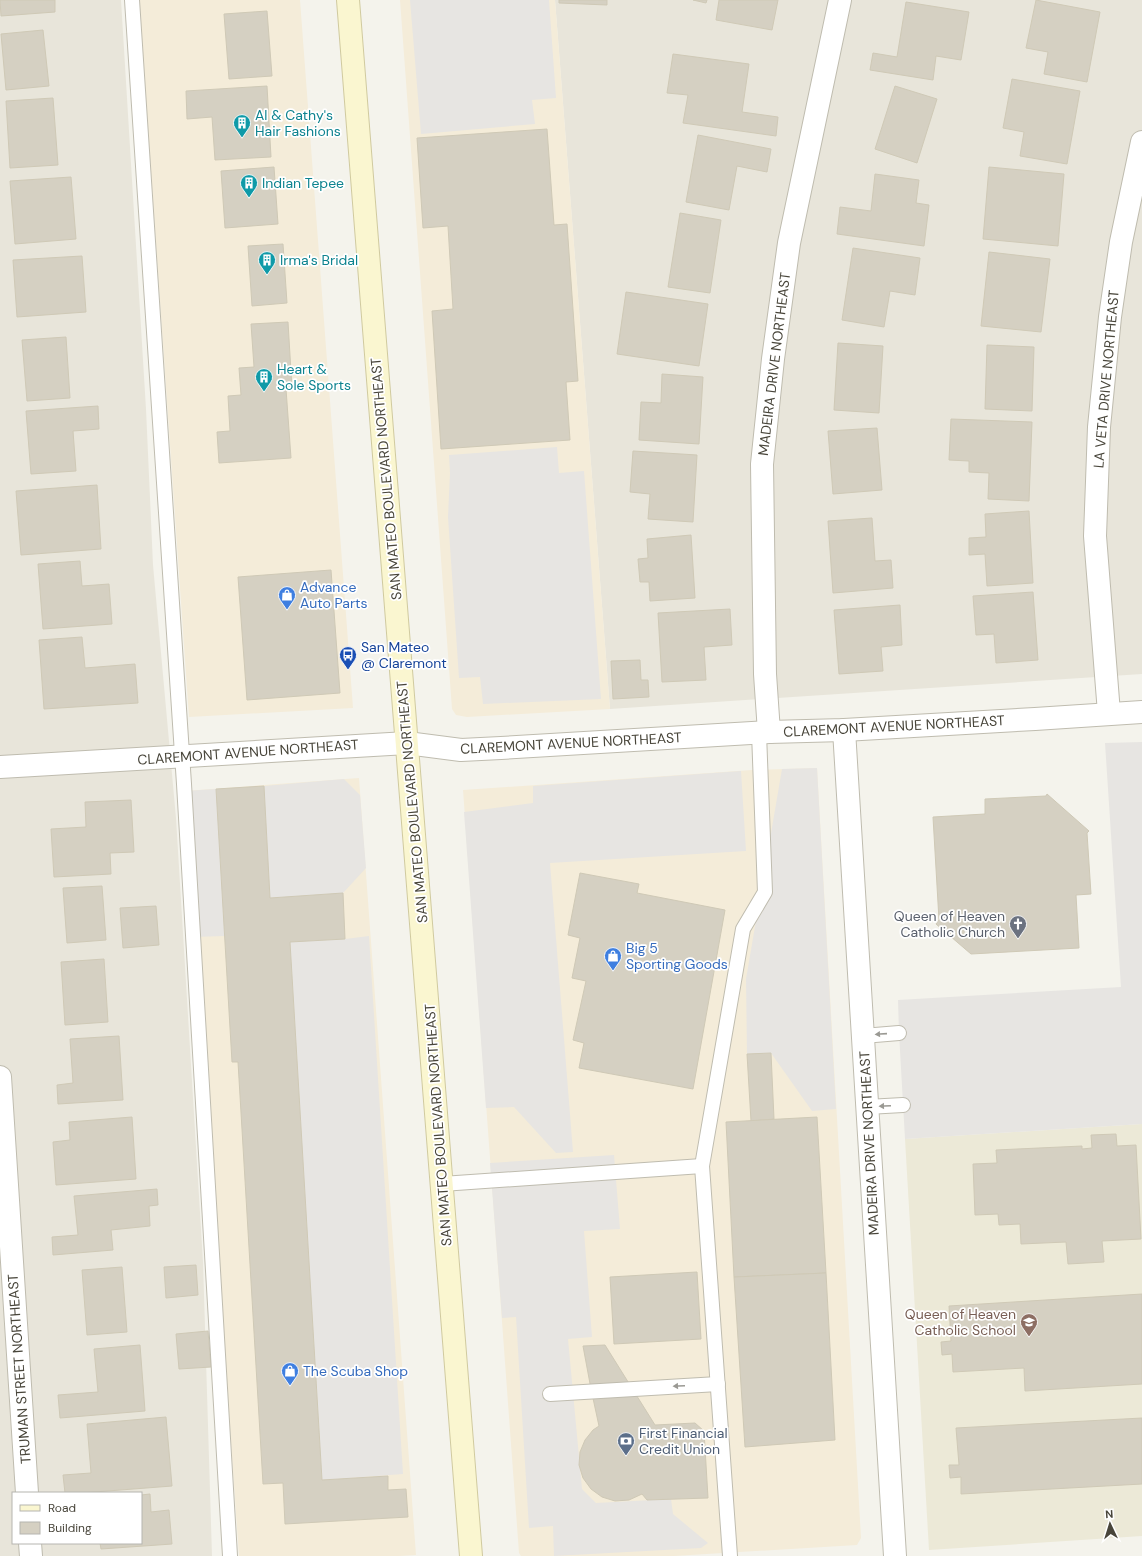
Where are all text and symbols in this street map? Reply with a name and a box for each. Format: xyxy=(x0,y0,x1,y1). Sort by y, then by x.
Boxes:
place label: Al & Cathy's Hair Fashions xyxy=(255,106,341,140)
building icon: Al & Cathy's Hair Fashions xyxy=(232,113,252,138)
building icon: Indian Tepee xyxy=(239,173,259,198)
place label: Indian Tepee xyxy=(262,174,344,192)
building icon: Irma's Bridal xyxy=(257,250,277,275)
place label: Irma's Bridal xyxy=(280,251,358,269)
street label: MADEIRA DRIVE NORTHEAST xyxy=(754,271,794,457)
street label: LA VETA DRIVE NORTHEAST xyxy=(1089,289,1123,469)
street label: SAN MATEO BOULEVARD NORTHEAST xyxy=(366,357,406,601)
place label: Heart & Sole Sports xyxy=(277,360,351,394)
building icon: Heart & Sole Sports xyxy=(254,367,274,392)
place label: Advance Auto Parts xyxy=(300,578,368,612)
shop icon: Advance Auto Parts xyxy=(277,585,297,610)
place label: San Mateo @ Claremont xyxy=(361,638,447,672)
bus stop icon: San Mateo @ Claremont xyxy=(338,645,358,670)
street label: SAN MATEO BOULEVARD NORTHEAST xyxy=(392,680,432,924)
street label: CLAREMONT AVENUE NORTHEAST xyxy=(783,711,1005,741)
street label: CLAREMONT AVENUE NORTHEAST xyxy=(460,728,682,758)
street label: CLAREMONT AVENUE NORTHEAST xyxy=(137,735,359,769)
place label: Queen of Heaven Catholic Church xyxy=(894,907,1005,941)
church icon: Queen of Heaven Catholic Church xyxy=(1008,914,1028,939)
place label: Big 5 Sporting Goods xyxy=(626,939,728,973)
shop icon: Big 5 Sporting Goods xyxy=(603,946,623,971)
street label: SAN MATEO BOULEVARD NORTHEAST xyxy=(421,1003,455,1247)
one-way arrow xyxy=(875,1031,887,1038)
street label: MADEIRA DRIVE NORTHEAST xyxy=(855,1050,883,1236)
one-way arrow xyxy=(878,1103,891,1109)
street label: TRUMAN STREET NORTHEAST xyxy=(3,1273,35,1465)
place label: Queen of Heaven Catholic School xyxy=(905,1305,1016,1339)
school or university icon: Queen of Heaven Catholic School xyxy=(1019,1312,1039,1337)
shop icon: The Scuba Shop xyxy=(280,1361,300,1386)
place label: The Scuba Shop xyxy=(303,1362,408,1380)
one-way arrow xyxy=(673,1383,685,1390)
place label: First Financial Credit Union xyxy=(639,1424,728,1458)
bank icon: First Financial Credit Union xyxy=(616,1431,636,1456)
legend xyxy=(12,1492,142,1544)
text: Road xyxy=(48,1500,76,1516)
north arrow xyxy=(1090,1504,1130,1544)
text: N xyxy=(1105,1507,1114,1521)
text: Building xyxy=(48,1520,92,1536)

